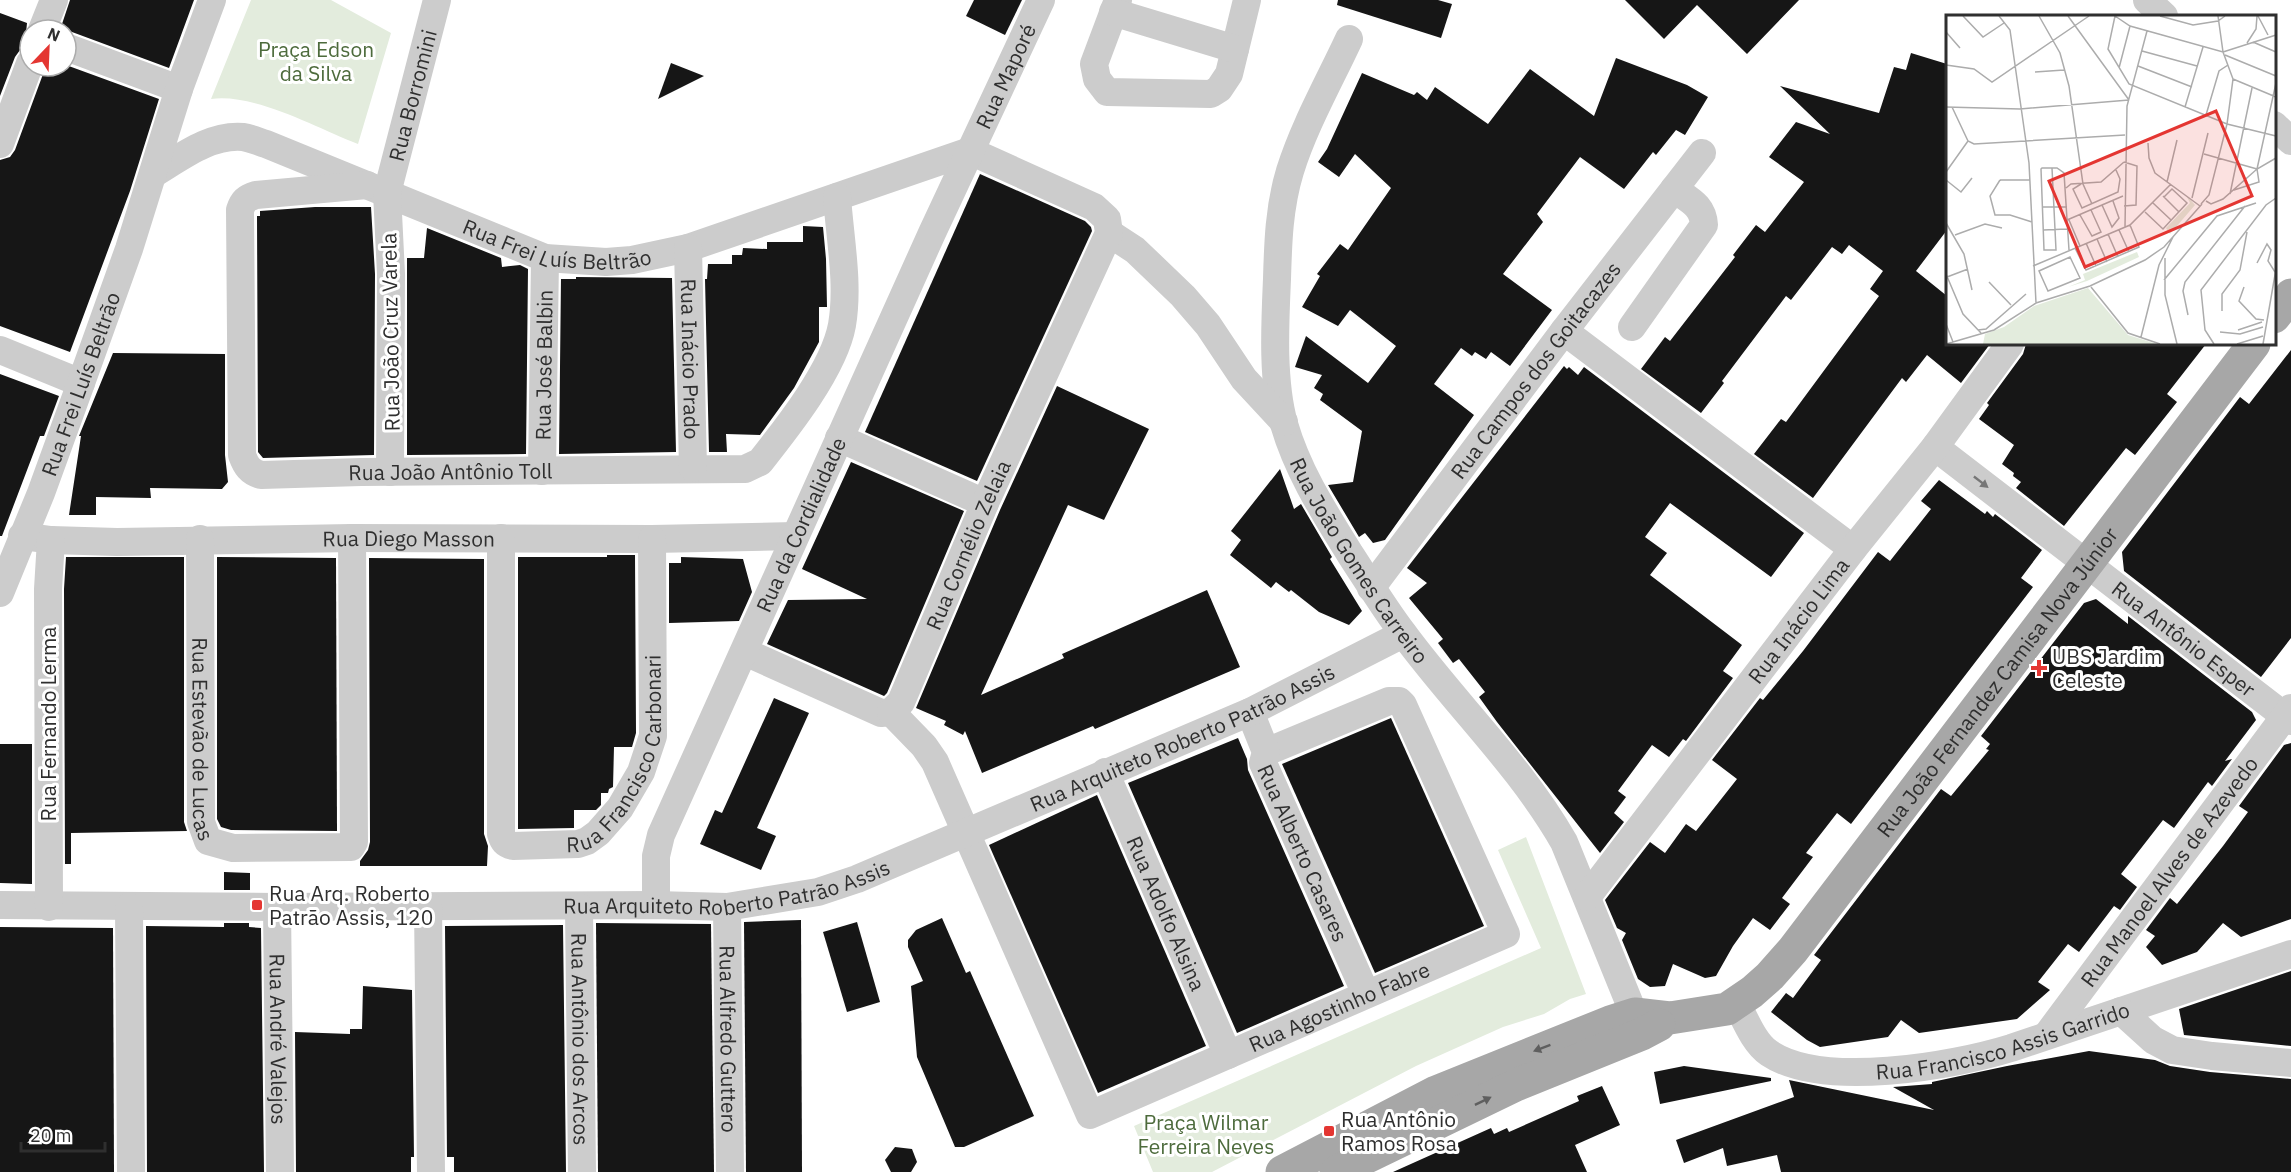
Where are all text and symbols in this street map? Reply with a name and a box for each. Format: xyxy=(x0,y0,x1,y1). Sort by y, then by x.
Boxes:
inset map xyxy=(1946,15,2276,345)
north arrow xyxy=(18,18,78,78)
street label: Rua Maporé xyxy=(969,19,1042,133)
text: N xyxy=(45,23,63,46)
street label: Rua Borromini xyxy=(382,27,443,164)
park label: Praça Edson da Silva xyxy=(258,35,374,87)
street label: Rua Frei Luís Beltrão xyxy=(459,212,654,276)
street label: Rua João Cruz Varela xyxy=(374,232,406,432)
street label: Rua Campos dos Goitacazes xyxy=(1444,256,1627,484)
street label: Rua Inácio Prado xyxy=(675,278,706,440)
street label: Rua Frei Luís Beltrão xyxy=(34,288,126,480)
street label: Rua José Balbin xyxy=(528,289,559,441)
street label: Rua da Cordialidade xyxy=(749,433,852,617)
street label: Rua João Gomes Carreiro xyxy=(1284,453,1435,669)
street label: Rua Cornélio Zelaia xyxy=(919,455,1017,634)
street label: Rua João Antônio Toll xyxy=(348,457,553,486)
one-way arrow xyxy=(1973,476,1989,489)
street label: Rua João Fernandez Camisa Nova Júnior xyxy=(1870,521,2124,843)
street label: Rua Diego Masson xyxy=(322,524,495,553)
street label: Rua Inácio Lima xyxy=(1741,552,1855,689)
street label: Rua Antônio Esper xyxy=(2106,574,2261,703)
street label: Rua Fernando Lerma xyxy=(34,626,62,822)
street label: Rua Estevão de Lucas xyxy=(186,637,221,845)
place label: UBS Jardim Celeste xyxy=(2052,642,2162,694)
street label: Rua Francisco Carbonari xyxy=(566,655,667,858)
street label: Rua Arquiteto Roberto Patrão Assis xyxy=(1025,657,1339,818)
marker: UBS Jardim Celeste xyxy=(2030,659,2048,677)
street label: Rua Manoel Alves de Azevedo xyxy=(2074,751,2264,992)
street label: Rua Alberto Casares xyxy=(1251,760,1355,946)
street label: Rua Adolfo Alsina xyxy=(1120,832,1212,995)
street label: Rua Arquiteto Roberto Patrão Assis xyxy=(563,853,894,921)
place label: Rua Arq. Roberto Patrão Assis, 120 xyxy=(269,879,433,931)
marker: Rua Arq. Roberto Patrão Assis, 120 xyxy=(250,898,264,912)
street label: Rua Antônio dos Arcos xyxy=(565,933,596,1145)
street label: Rua Alfredo Guttero xyxy=(713,945,744,1133)
street label: Rua André Valejos xyxy=(264,953,293,1125)
street label: Rua Agostinho Fabre xyxy=(1244,955,1434,1058)
street label: Rua Francisco Assis Garrido xyxy=(1875,995,2133,1086)
one-way arrow xyxy=(1533,1044,1551,1053)
one-way arrow xyxy=(1474,1096,1491,1105)
place label: Rua Antônio Ramos Rosa xyxy=(1341,1105,1457,1157)
park label: Praça Wilmar Ferreira Neves xyxy=(1138,1108,1274,1160)
scale bar xyxy=(21,1115,105,1153)
text: 20 m xyxy=(30,1124,72,1147)
marker: Rua Antônio Ramos Rosa xyxy=(1322,1124,1336,1138)

